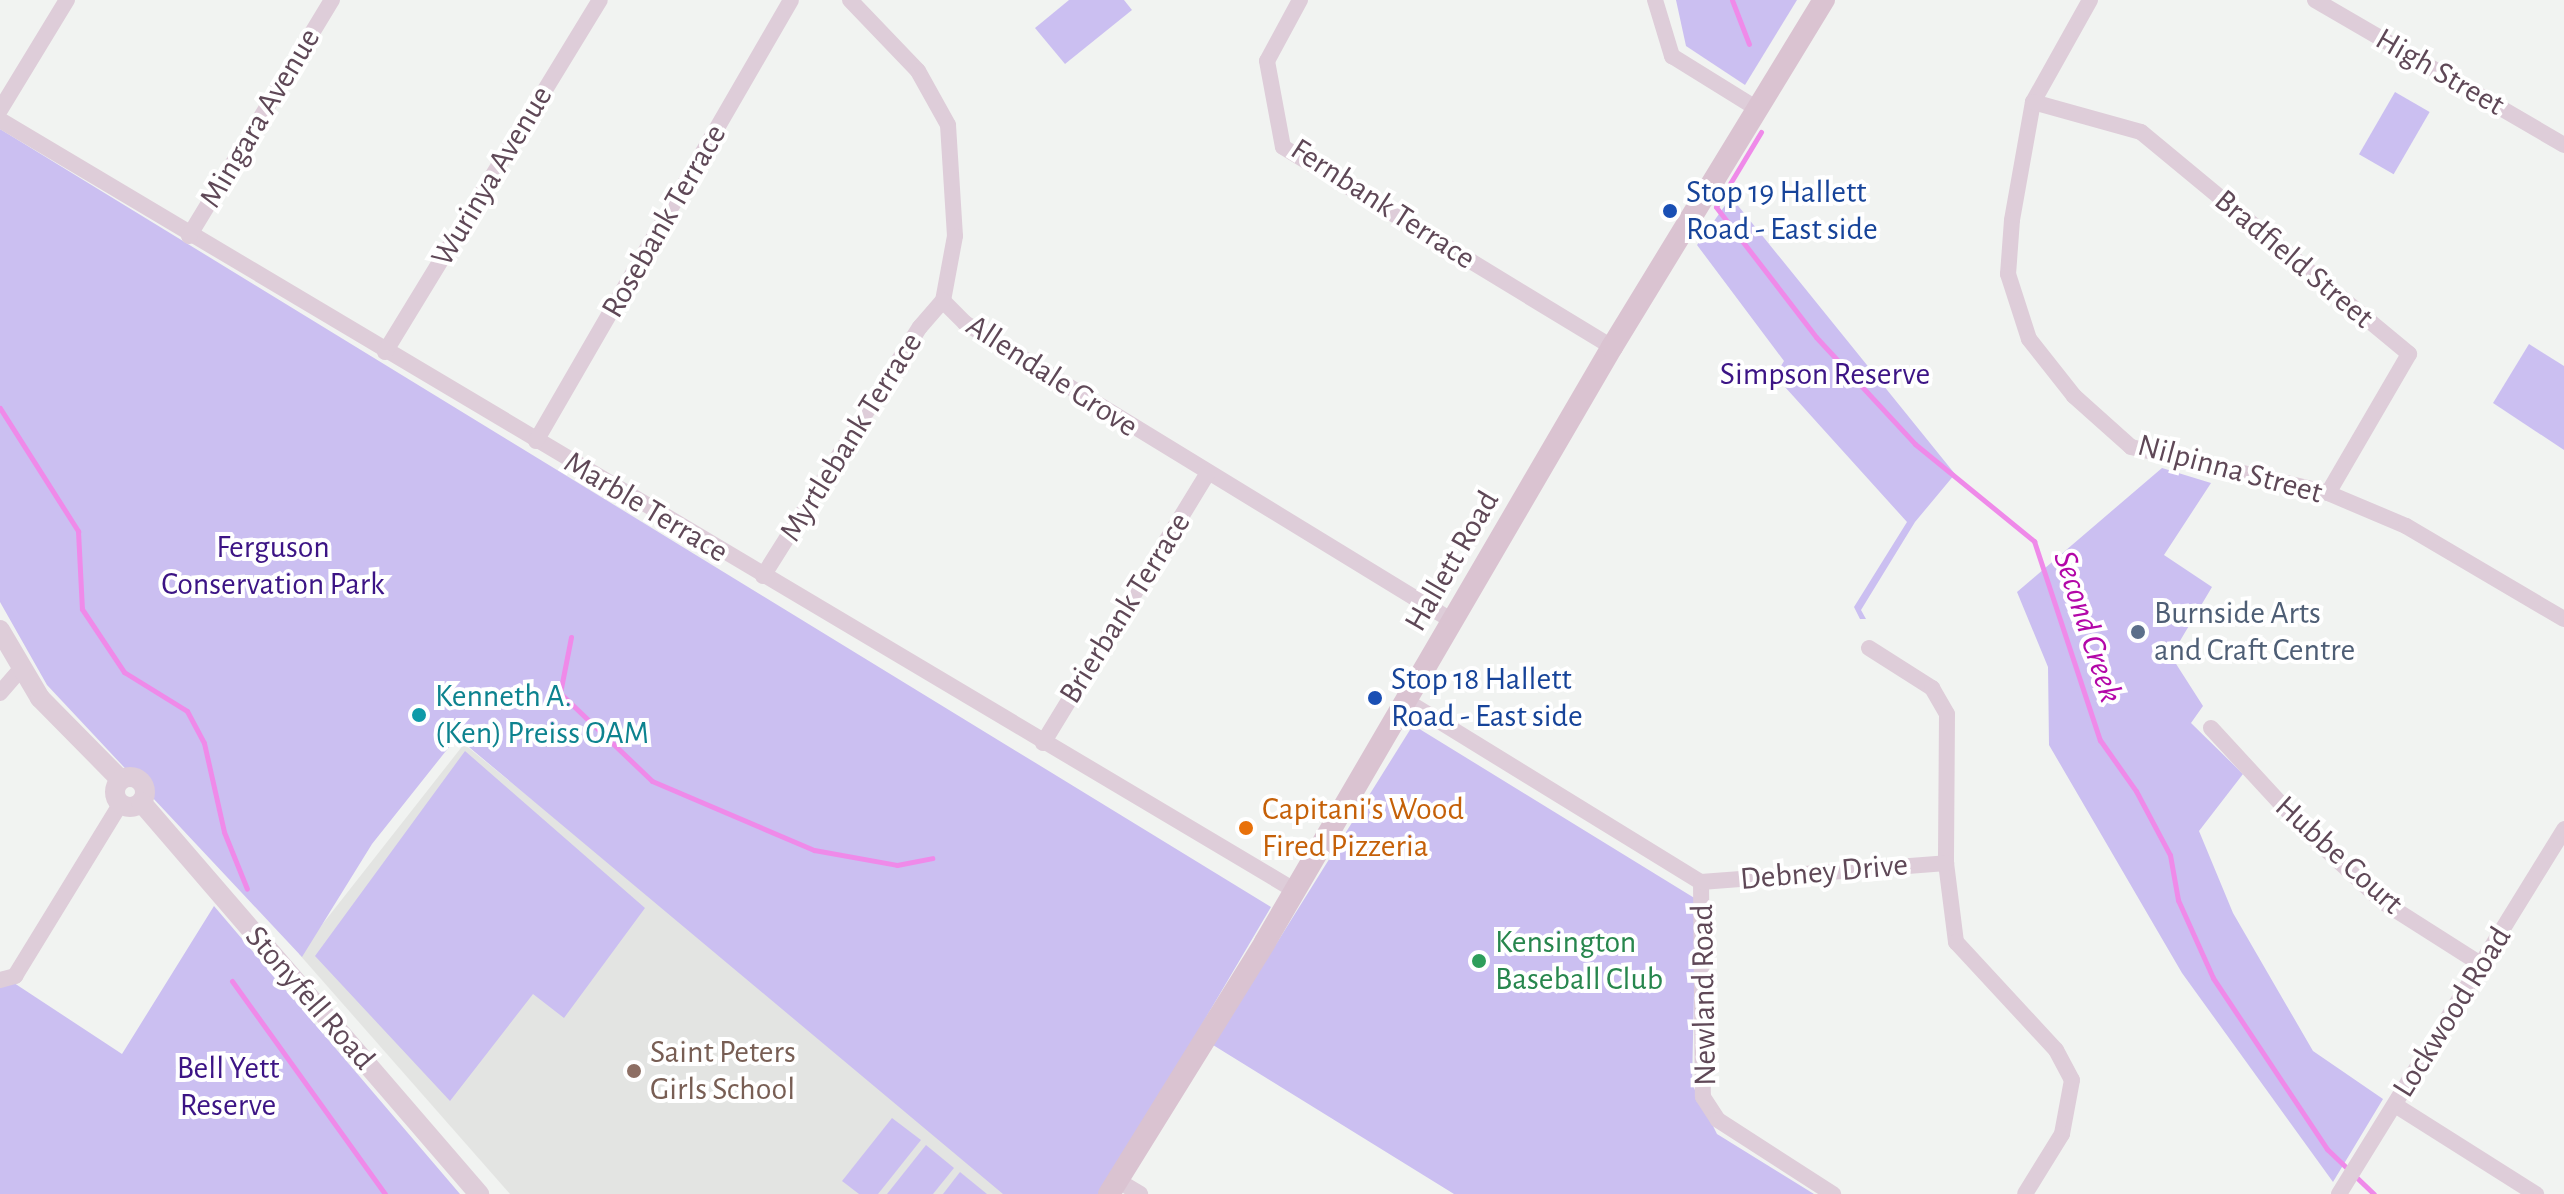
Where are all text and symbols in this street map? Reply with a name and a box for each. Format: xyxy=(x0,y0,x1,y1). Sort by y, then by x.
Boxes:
street label: High Street xyxy=(2369,20,2511,124)
street label: Mingara Avenue xyxy=(191,21,329,215)
street label: Wurinya Avenue xyxy=(423,79,561,273)
street label: Rosebank Terrace xyxy=(593,118,735,324)
street label: Fernbank Terrace xyxy=(1284,130,1482,278)
place label: Stop 19 Hallett Road - East side xyxy=(1686,174,1878,249)
street label: Bradfield Street xyxy=(2207,181,2381,337)
marker: Stop 19 Hallett Road - East side xyxy=(1661,202,1679,220)
street label: Allendale Grove xyxy=(959,306,1145,446)
street label: Myrtlebank Terrace xyxy=(771,325,931,549)
park label: Simpson Reserve xyxy=(1720,355,1930,393)
street label: Nilpinna Street xyxy=(2133,426,2327,512)
street label: Marble Terrace xyxy=(557,443,735,571)
street label: Hallett Road xyxy=(1396,484,1508,638)
street label: Brierbank Terrace xyxy=(1051,505,1199,711)
park label: Ferguson Conservation Park xyxy=(161,529,385,604)
water label: Second Creek xyxy=(2043,546,2131,708)
place label: Burnside Arts and Craft Centre xyxy=(2154,595,2355,670)
marker: Burnside Arts and Craft Centre xyxy=(2129,623,2147,641)
place label: Stop 18 Hallett Road - East side xyxy=(1391,661,1583,736)
place label: Kenneth A. (Ken) Preiss OAM xyxy=(435,678,649,753)
marker: Stop 18 Hallett Road - East side xyxy=(1366,689,1384,707)
marker: Kenneth A. (Ken) Preiss OAM xyxy=(410,706,428,724)
street label: Hubbe Court xyxy=(2267,788,2411,922)
place label: Capitani's Wood Fired Pizzeria xyxy=(1262,791,1464,866)
marker: Capitani's Wood Fired Pizzeria xyxy=(1237,819,1255,837)
street label: Debney Drive xyxy=(1738,846,1910,898)
street label: Newland Road xyxy=(1683,904,1725,1086)
street label: Stonyfell Road xyxy=(237,918,383,1078)
street label: Lockwood Road xyxy=(2384,920,2520,1104)
place label: Kensington Baseball Club xyxy=(1495,924,1663,999)
marker: Kensington Baseball Club xyxy=(1470,952,1488,970)
place label: Saint Peters Girls School xyxy=(650,1034,796,1109)
park label: Bell Yett Reserve xyxy=(177,1050,279,1125)
marker: Saint Peters Girls School xyxy=(625,1062,643,1080)

